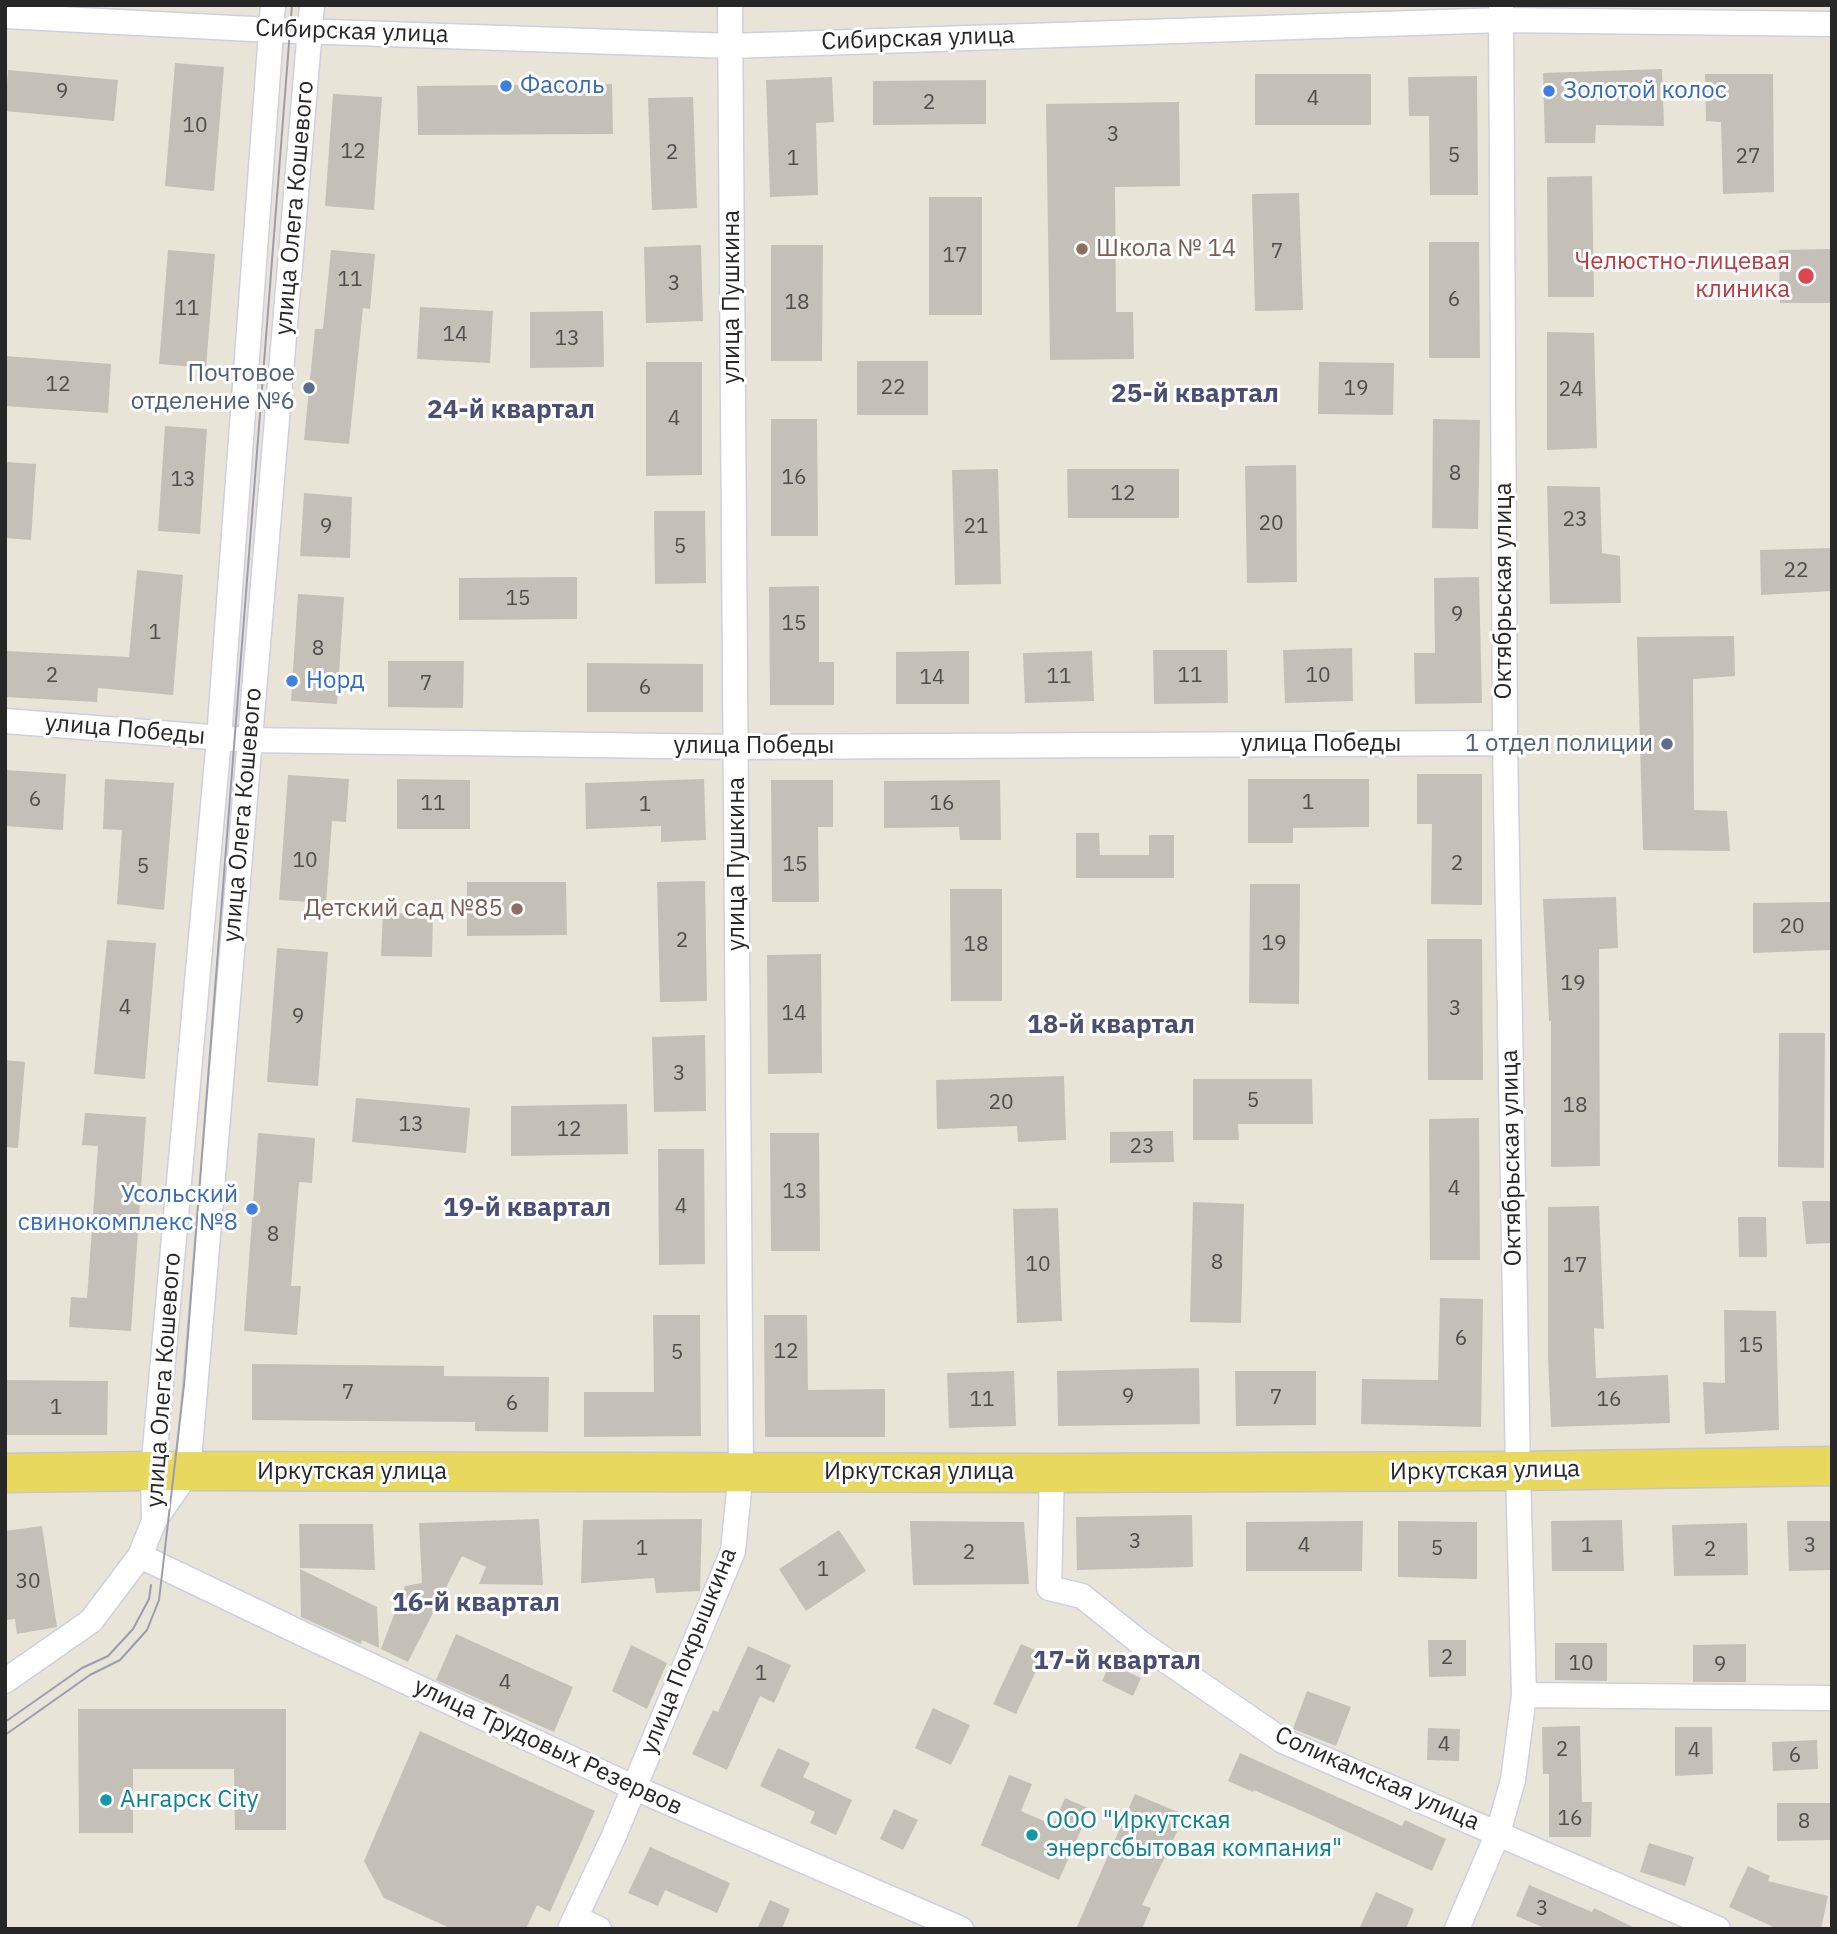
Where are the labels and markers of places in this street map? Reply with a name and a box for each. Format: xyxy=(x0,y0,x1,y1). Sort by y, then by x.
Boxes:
place label: Фасоль xyxy=(520,72,604,100)
place label: Золотой колос xyxy=(1563,77,1727,105)
marker: Фасоль xyxy=(498,78,514,94)
marker: Золотой колос xyxy=(1541,83,1557,99)
place label: Школа № 14 xyxy=(1096,235,1236,263)
marker: Школа № 14 xyxy=(1074,241,1090,257)
place label: Челюстно-лицевая клиника xyxy=(1575,248,1790,304)
marker: Челюстно-лицевая клиника xyxy=(1796,266,1816,286)
place label: Почтовое отделение №6 xyxy=(131,360,295,416)
marker: Почтовое отделение №6 xyxy=(301,380,317,396)
place label: Норд xyxy=(306,667,365,695)
marker: Норд xyxy=(284,673,300,689)
place label: 1 отдел полиции xyxy=(1465,730,1653,758)
marker: 1 отдел полиции xyxy=(1659,736,1675,752)
place label: Детский сад №85 xyxy=(304,895,503,923)
marker: Детский сад №85 xyxy=(509,901,525,917)
place label: Усольский свинокомплекс №8 xyxy=(18,1181,238,1237)
marker: Усольский свинокомплекс №8 xyxy=(244,1201,260,1217)
place label: Ангарск City xyxy=(120,1786,259,1814)
marker: Ангарск City xyxy=(98,1792,114,1808)
place label: ООО "Иркутская энергсбытовая компания" xyxy=(1046,1807,1342,1863)
marker: ООО "Иркутская энергсбытовая компания" xyxy=(1024,1827,1040,1843)

